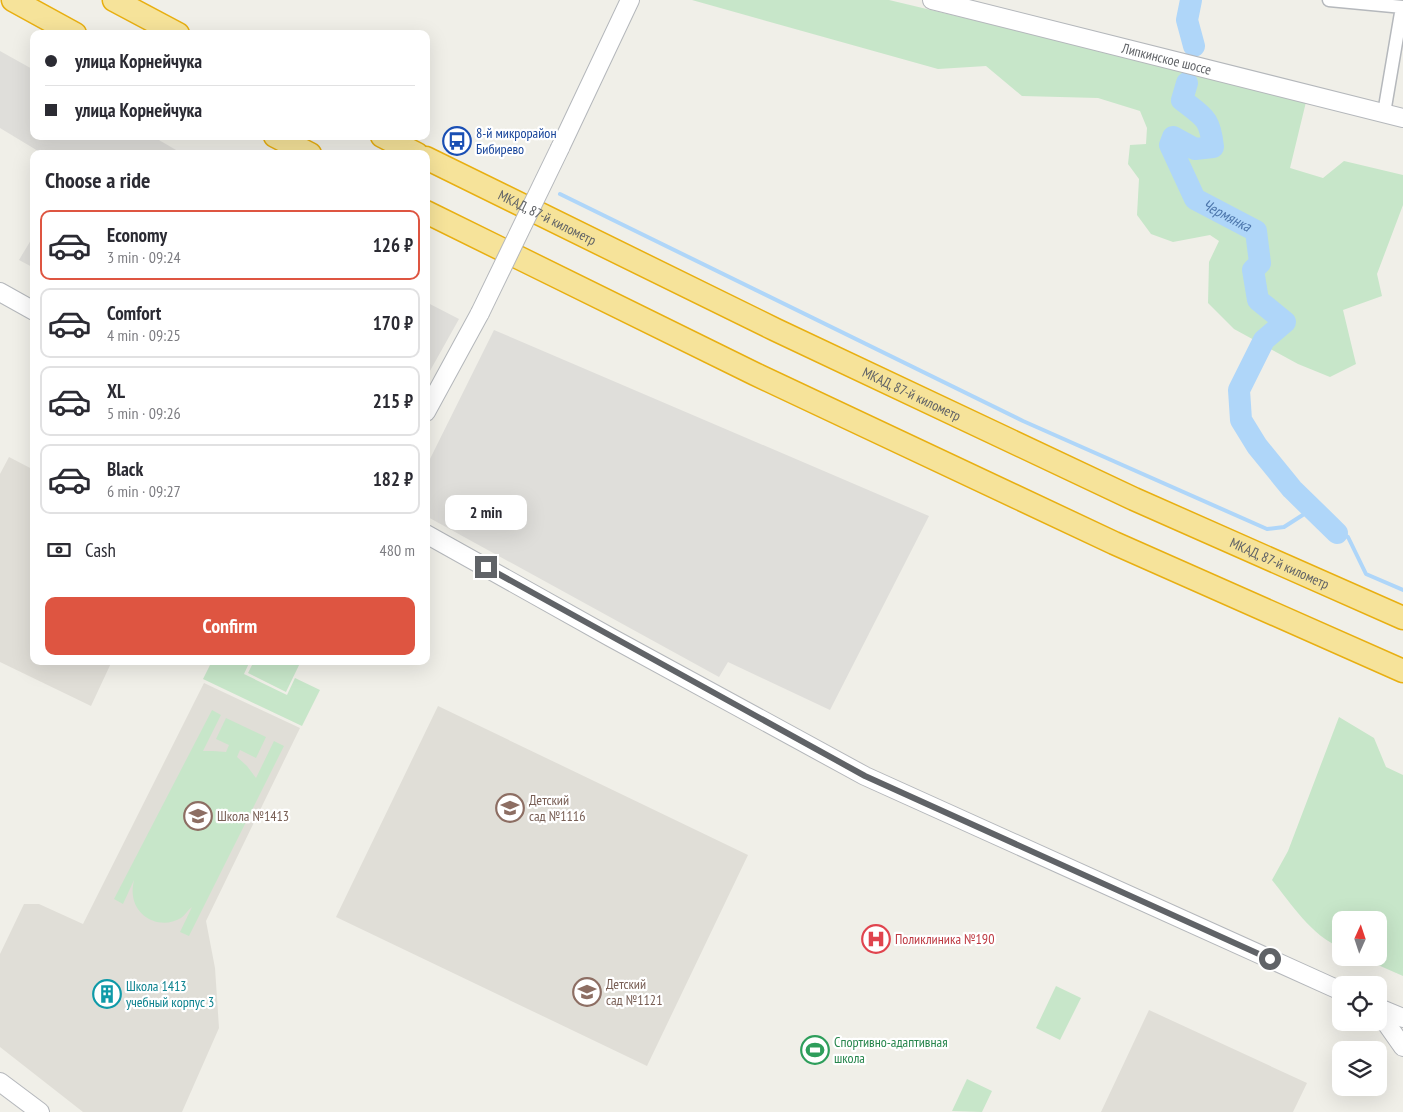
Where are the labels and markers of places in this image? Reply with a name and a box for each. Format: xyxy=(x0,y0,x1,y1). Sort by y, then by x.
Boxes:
place label: 8-й микрорайон Бибирево xyxy=(476,124,556,158)
bus stop icon: 8-й микрорайон Бибирево xyxy=(442,126,472,156)
place label: Детский сад №1116 xyxy=(529,791,585,825)
school or university icon: Детский сад №1116 xyxy=(495,793,525,823)
school or university icon: Школа №1413 xyxy=(183,801,213,831)
place label: Школа №1413 xyxy=(217,807,289,825)
hospital icon: Поликлиника №190 xyxy=(861,924,891,954)
place label: Поликлиника №190 xyxy=(895,930,994,948)
place label: Детский сад №1121 xyxy=(606,975,662,1009)
place label: Школа 1413 учебный корпус 3 xyxy=(126,977,214,1011)
school or university icon: Детский сад №1121 xyxy=(572,977,602,1007)
building icon: Школа 1413 учебный корпус 3 xyxy=(92,979,122,1009)
place label: Спортивно-адаптивная школа xyxy=(834,1033,948,1067)
sports icon: Спортивно-адаптивная школа xyxy=(800,1035,830,1065)

